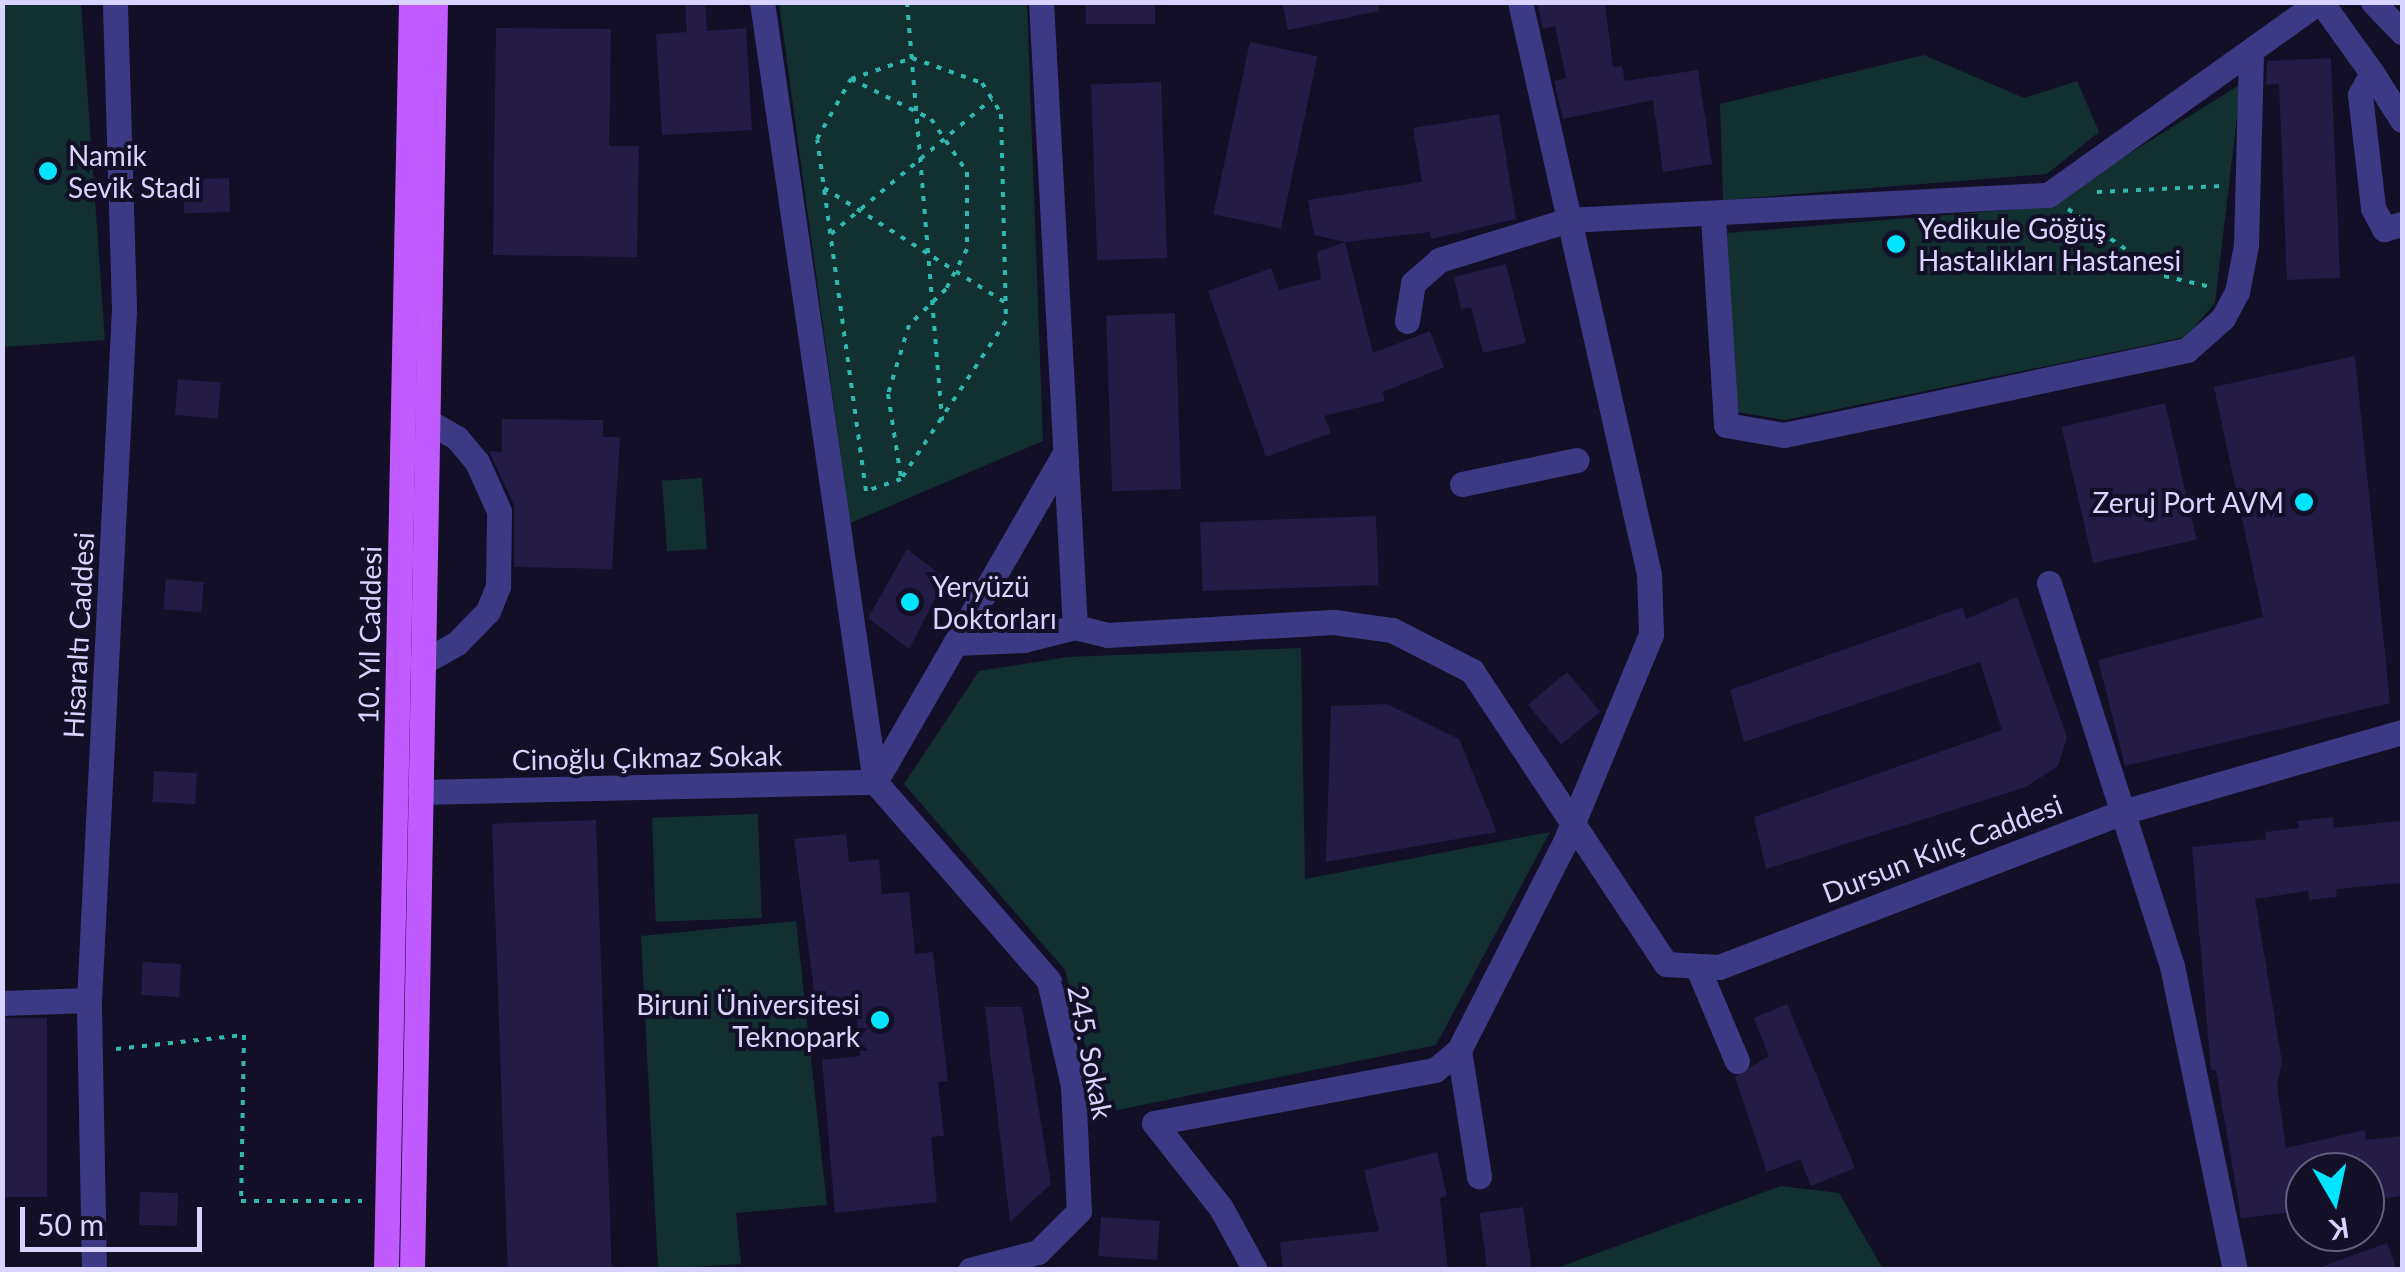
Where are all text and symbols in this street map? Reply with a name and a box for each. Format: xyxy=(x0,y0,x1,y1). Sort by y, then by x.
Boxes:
place label: Namik Sevik Stadi xyxy=(68,138,201,204)
marker: Namik Sevik Stadi xyxy=(37,160,59,182)
place label: Yedikule Göğüş Hastalıkları Hastanesi xyxy=(1918,211,2181,277)
marker: Yedikule Göğüş Hastalıkları Hastanesi xyxy=(1883,231,1909,257)
place label: Zeruj Port AVM xyxy=(2092,485,2284,519)
marker: Zeruj Port AVM xyxy=(2293,491,2315,513)
street label: Hisaraltı Caddesi xyxy=(56,531,100,739)
street label: 10. Yıl Caddesi xyxy=(351,545,387,725)
place label: Yeryüzü Doktorları xyxy=(932,569,1057,635)
marker: Yeryüzü Doktorları xyxy=(897,589,923,615)
street label: Cinoğlu Çıkmaz Sokak xyxy=(511,738,783,776)
street label: Dursun Kılıç Caddesi xyxy=(1817,787,2067,909)
street label: 245. Sokak xyxy=(1062,982,1120,1122)
place label: Biruni Üniversitesi Teknopark xyxy=(636,987,860,1053)
marker: Biruni Üniversitesi Teknopark xyxy=(869,1009,891,1031)
north arrow xyxy=(2285,1152,2385,1252)
scale bar xyxy=(25,1187,208,1249)
text: 50 m xyxy=(37,1206,104,1242)
text: K xyxy=(2327,1211,2352,1248)

